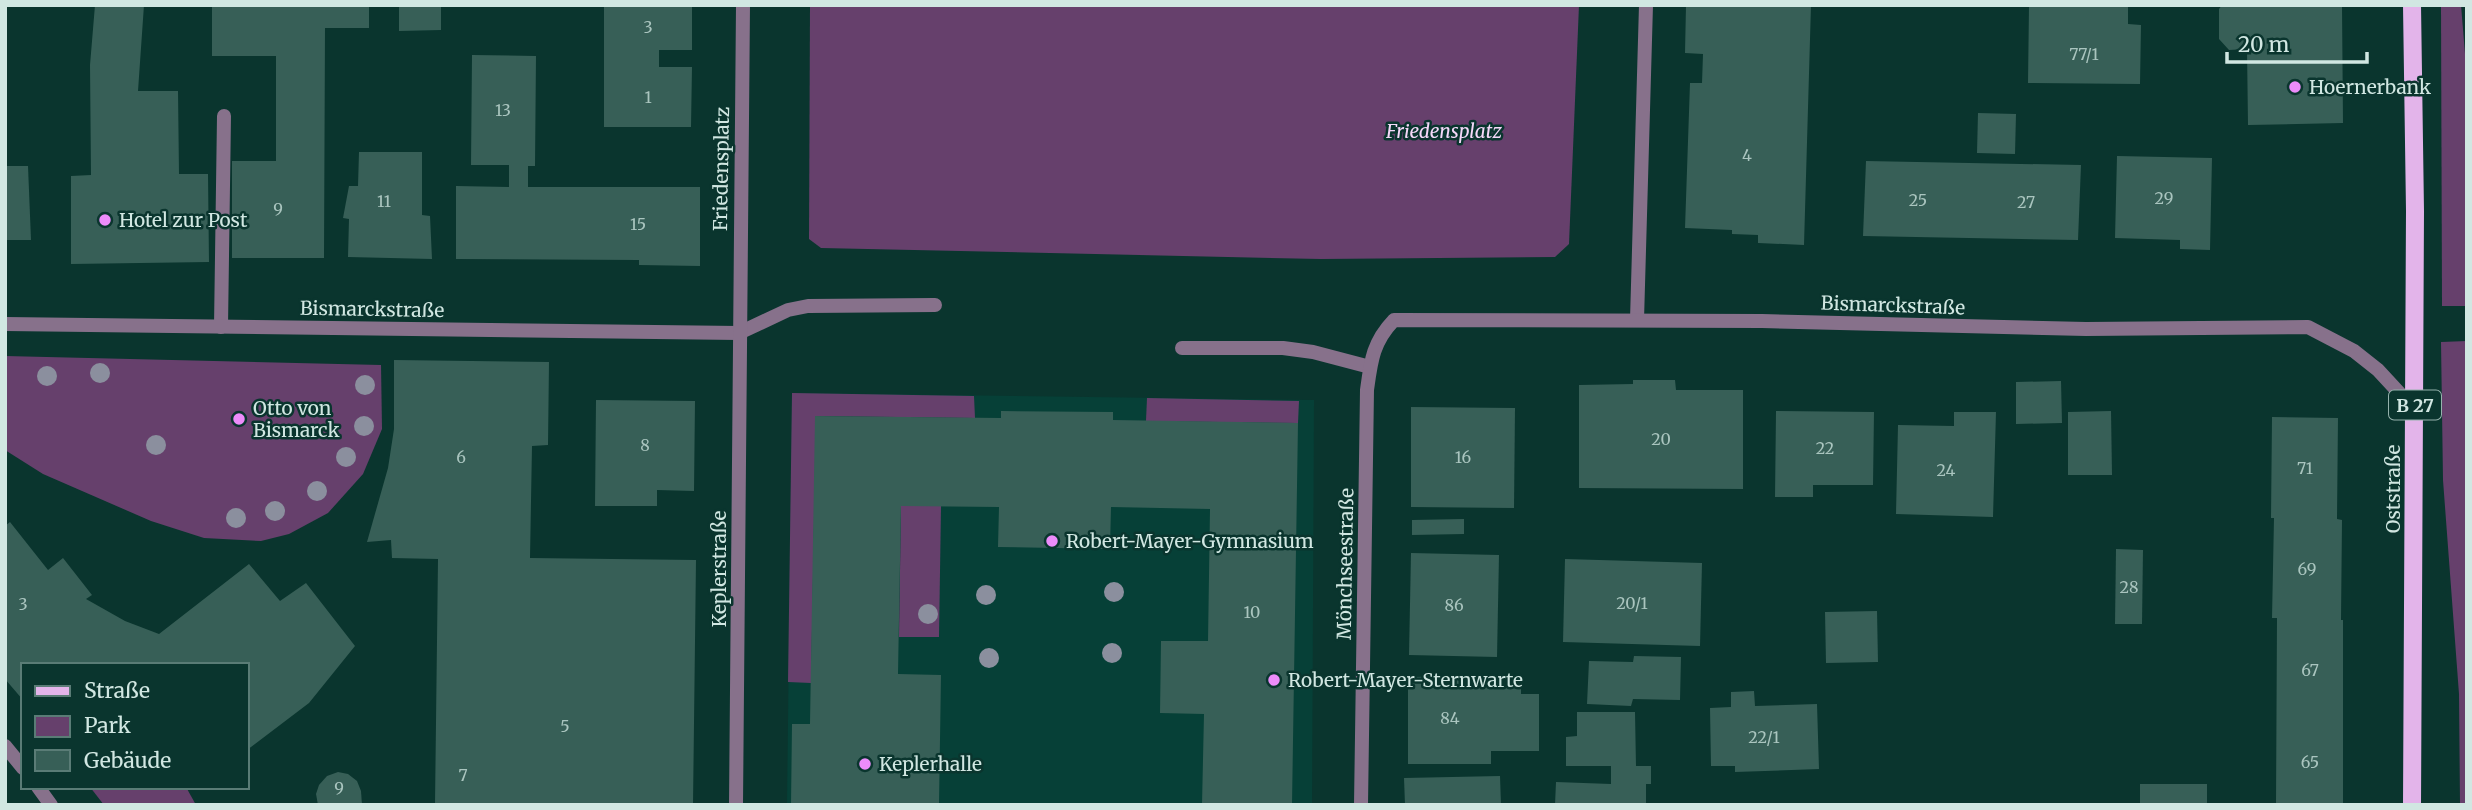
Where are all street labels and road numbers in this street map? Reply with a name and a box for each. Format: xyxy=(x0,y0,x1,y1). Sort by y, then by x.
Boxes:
street label: Friedensplatz xyxy=(708,107,734,231)
street label: Bismarckstraße xyxy=(1820,290,1966,320)
street label: Bismarckstraße xyxy=(300,296,445,322)
road number: B 27 xyxy=(2389,390,2441,419)
street label: Oststraße xyxy=(2381,445,2405,533)
street label: Mönchseestraße xyxy=(1332,488,1358,640)
street label: Keplerstraße xyxy=(707,511,731,627)

